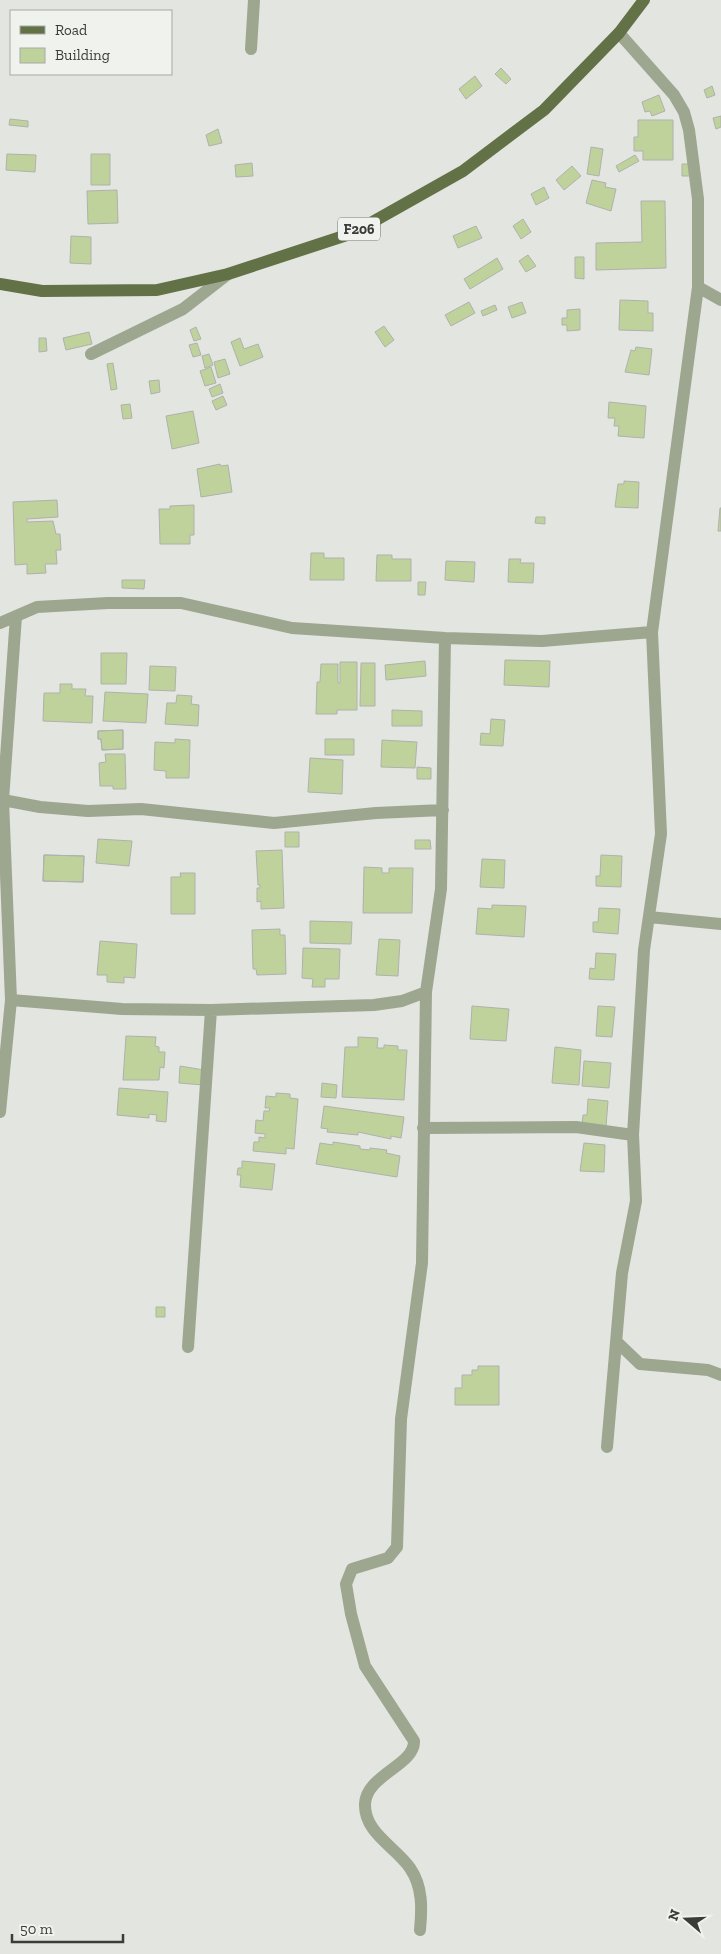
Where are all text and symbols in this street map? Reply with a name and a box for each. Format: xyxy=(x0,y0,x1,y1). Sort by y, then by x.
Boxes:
legend xyxy=(10,10,172,75)
text: Road xyxy=(55,21,88,39)
text: Building xyxy=(55,46,110,64)
road number: F206 xyxy=(338,218,380,240)
north arrow xyxy=(661,1894,711,1944)
text: N xyxy=(664,1907,684,1923)
scale bar xyxy=(12,1912,124,1944)
text: 50 m xyxy=(20,1920,53,1938)

